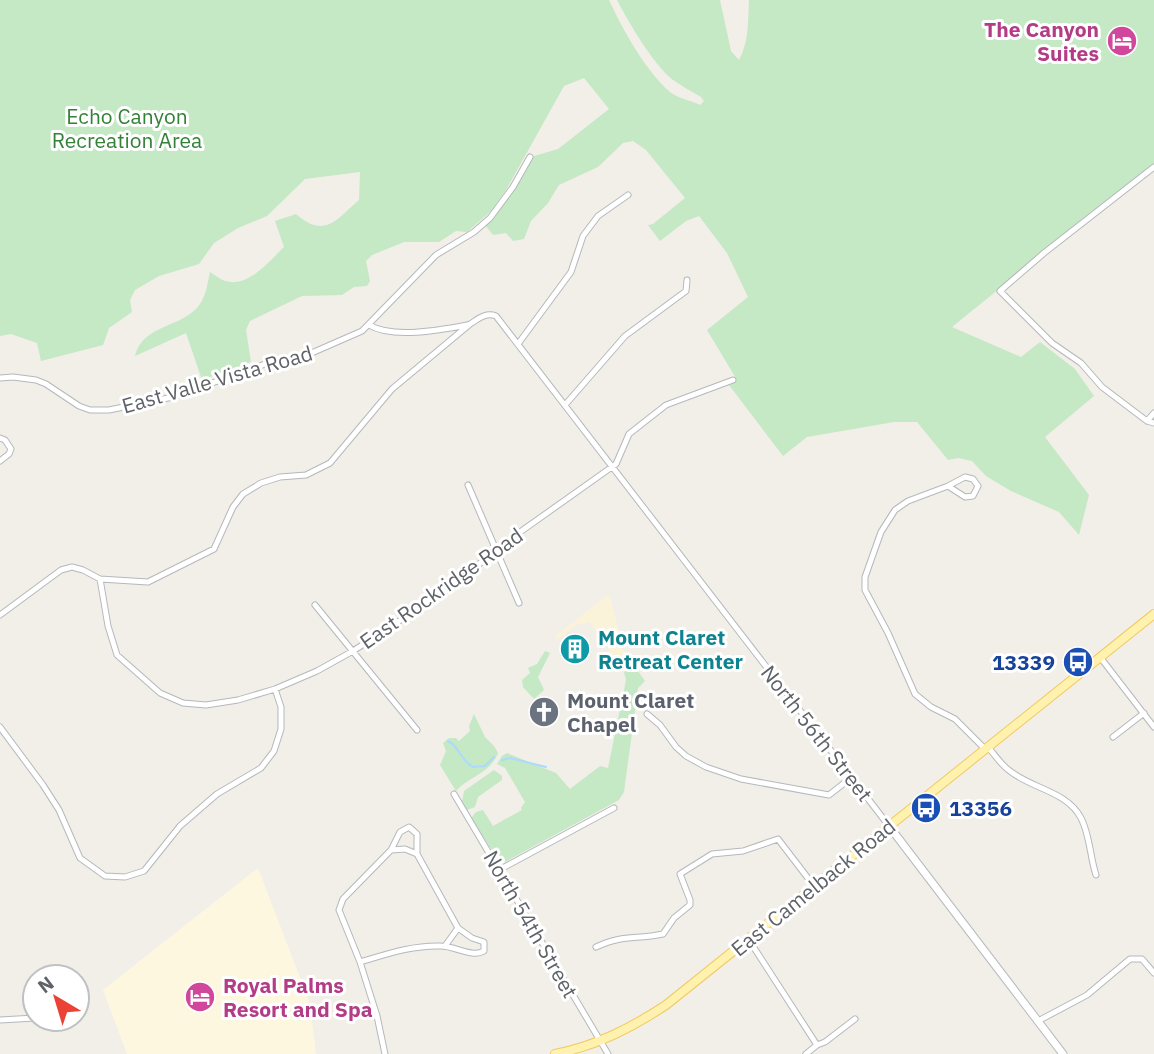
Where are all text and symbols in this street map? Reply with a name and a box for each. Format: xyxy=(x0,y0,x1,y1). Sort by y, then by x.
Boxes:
place label: The Canyon Suites xyxy=(984,15,1099,67)
hotel icon: The Canyon Suites xyxy=(1105,24,1139,58)
park label: Echo Canyon Recreation Area xyxy=(52,102,202,154)
street label: East Valle Vista Road xyxy=(118,338,316,420)
street label: East Rockridge Road xyxy=(354,521,528,655)
place label: Mount Claret Retreat Center xyxy=(598,623,743,675)
building icon: Mount Claret Retreat Center xyxy=(558,632,592,666)
bus stop icon: 13339 xyxy=(1061,645,1095,679)
place label: 13339 xyxy=(992,648,1055,676)
street label: North 56th Street xyxy=(755,659,879,807)
place label: Mount Claret Chapel xyxy=(567,686,694,738)
church icon: Mount Claret Chapel xyxy=(527,695,561,729)
bus stop icon: 13356 xyxy=(909,791,943,825)
place label: 13356 xyxy=(949,794,1012,822)
street label: East Camelback Road xyxy=(725,812,901,962)
street label: North 54th Street xyxy=(477,845,585,1003)
north arrow xyxy=(21,963,91,1033)
text: N xyxy=(33,971,58,998)
place label: Royal Palms Resort and Spa xyxy=(223,971,373,1023)
hotel icon: Royal Palms Resort and Spa xyxy=(183,980,217,1014)

